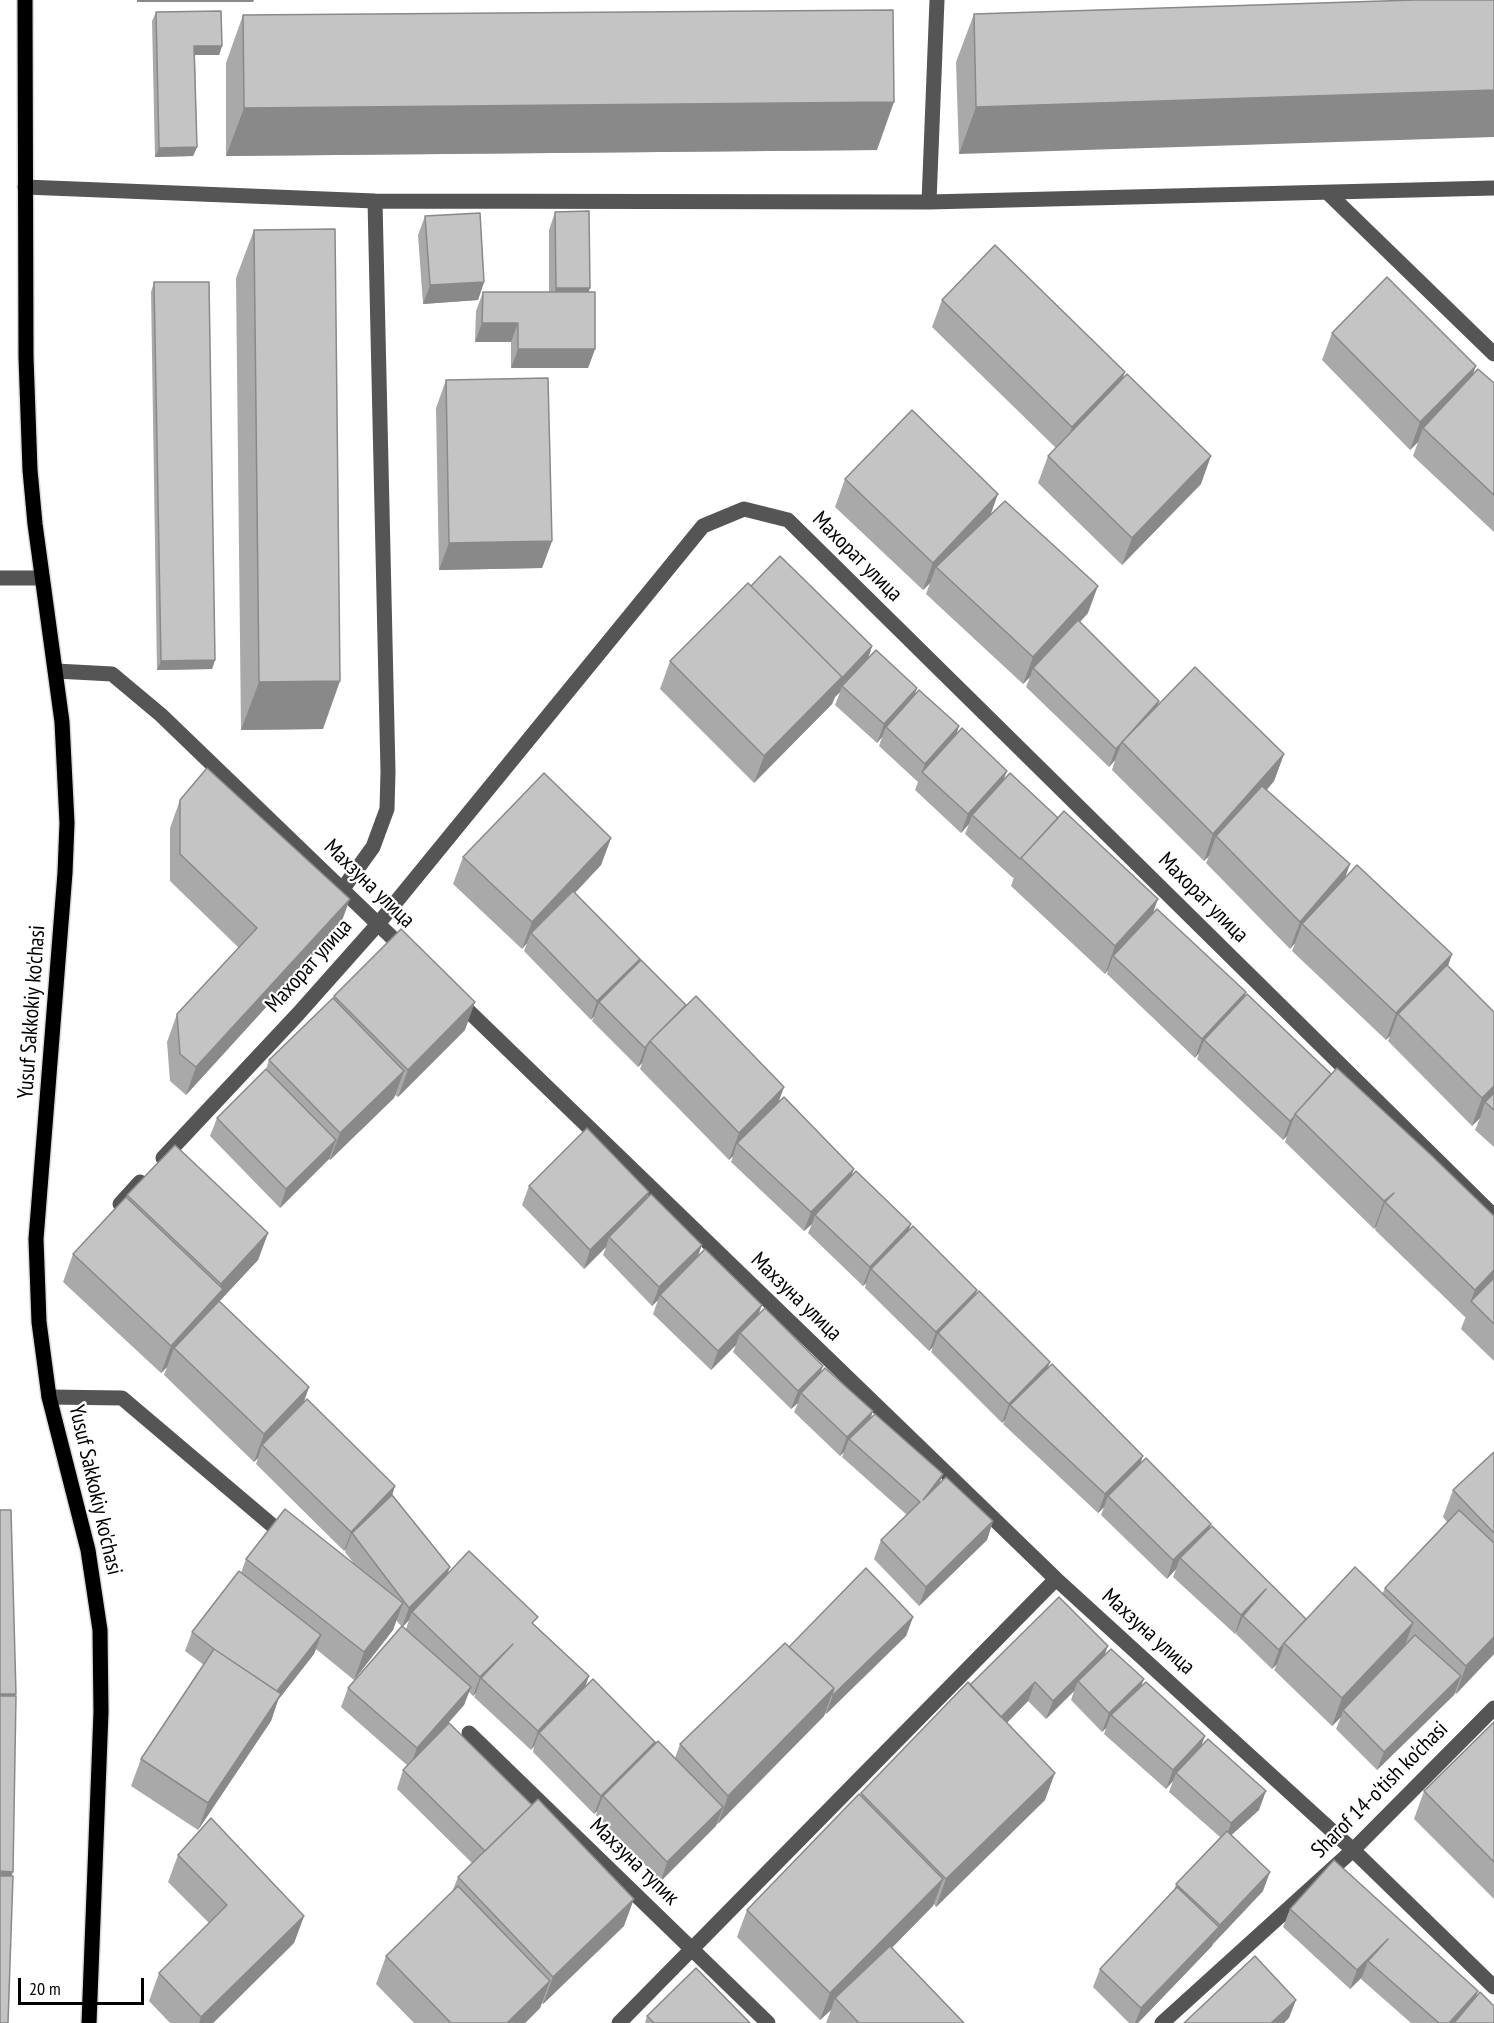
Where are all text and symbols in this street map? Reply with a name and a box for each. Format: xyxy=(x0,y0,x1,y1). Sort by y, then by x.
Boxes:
street label: Махорат улица xyxy=(807,507,907,607)
street label: Махзуна улица xyxy=(318,834,420,934)
street label: Махорат улица xyxy=(1153,848,1253,948)
street label: Махорат улица xyxy=(260,914,358,1018)
street label: Yusuf Sakkokiy ko'chasi xyxy=(13,924,51,1100)
street label: Махзуна улица xyxy=(745,1247,847,1347)
street label: Yusuf Sakkokiy ko'chasi xyxy=(63,1402,127,1578)
street label: Махзуна улица xyxy=(1096,1583,1200,1681)
street label: Sharof 14-o'tish ko'chasi xyxy=(1306,1716,1454,1864)
street label: Махзуна тупик xyxy=(584,1813,684,1911)
scale bar xyxy=(21,1966,147,2004)
text: 20 m xyxy=(29,1977,61,2000)

